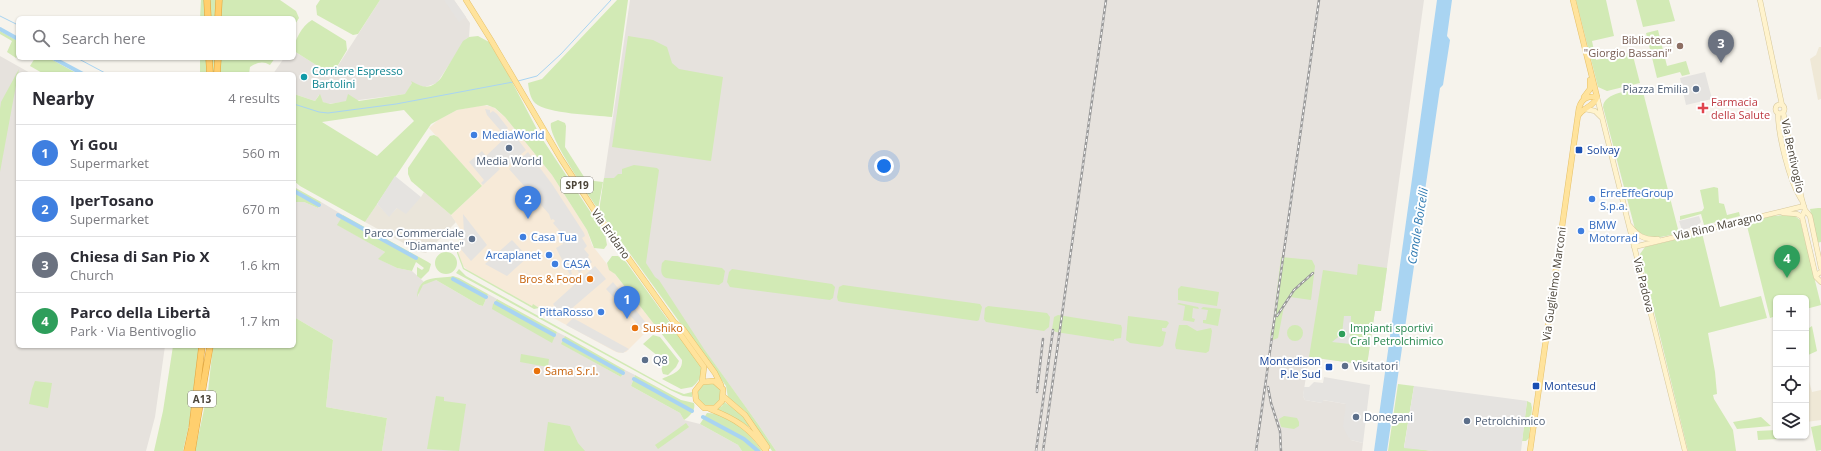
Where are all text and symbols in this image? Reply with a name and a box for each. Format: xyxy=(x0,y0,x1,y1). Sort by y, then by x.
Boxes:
search box xyxy=(16,16,296,60)
icon: search xyxy=(30,27,52,49)
text: Search here xyxy=(62,28,146,48)
pin: 3 xyxy=(1708,30,1734,63)
place label: Biblioteca "Giorgio Bassani" xyxy=(1584,32,1672,60)
marker: Biblioteca "Giorgio Bassani" xyxy=(1675,41,1685,51)
place label: Corriere Espresso Bartolini xyxy=(312,63,403,91)
marker: Corriere Espresso Bartolini xyxy=(299,72,309,82)
place label: Piazza Emilia xyxy=(1622,81,1688,96)
marker: Piazza Emilia xyxy=(1691,84,1701,94)
text: Nearby xyxy=(32,87,94,110)
text: 4 results xyxy=(228,89,280,107)
place label: Farmacia della Salute xyxy=(1711,94,1770,122)
marker: Farmacia della Salute xyxy=(1698,103,1708,113)
street label: Via Bentivoglio xyxy=(1778,118,1809,195)
place label: MediaWorld xyxy=(482,127,544,142)
marker: MediaWorld xyxy=(469,130,479,140)
text: Yi Gou xyxy=(70,134,118,154)
place label: Solvay xyxy=(1587,142,1620,157)
marker: Media World xyxy=(504,143,514,153)
text: 1 xyxy=(41,144,49,162)
text: 560 m xyxy=(242,144,280,162)
marker: Solvay xyxy=(1574,145,1584,155)
place label: Media World xyxy=(476,153,542,168)
text: Supermarket xyxy=(70,154,149,172)
your location xyxy=(874,156,894,176)
road number: SP19 xyxy=(561,177,593,193)
place label: ErreEffeGroup S.p.a. xyxy=(1600,185,1674,213)
pin: 2 xyxy=(515,186,541,219)
water label: Canale Boicelli xyxy=(1403,186,1432,265)
text: IperTosano xyxy=(70,190,154,210)
marker: ErreEffeGroup S.p.a. xyxy=(1587,194,1597,204)
text: 2 xyxy=(41,200,49,218)
text: 670 m xyxy=(242,200,280,218)
street label: Via Eridano xyxy=(589,206,634,262)
street label: Via Rino Maragno xyxy=(1672,208,1764,243)
text: Supermarket xyxy=(70,210,149,228)
place label: BMW Motorrad xyxy=(1589,217,1638,245)
place label: Parco Commerciale "Diamante" xyxy=(364,225,464,253)
street label: Via Guglielmo Marconi xyxy=(1538,226,1569,342)
marker: BMW Motorrad xyxy=(1576,226,1586,236)
place label: Casa Tua xyxy=(531,229,577,244)
marker: Casa Tua xyxy=(518,232,528,242)
marker: Parco Commerciale "Diamante" xyxy=(467,234,477,244)
pin: 4 xyxy=(1774,245,1800,278)
text: Chiesa di San Pio X xyxy=(70,246,210,266)
place label: Arcaplanet xyxy=(486,247,541,262)
marker: Arcaplanet xyxy=(544,250,554,260)
text: 3 xyxy=(41,256,49,274)
text: 1.6 km xyxy=(239,256,280,274)
place label: CASA xyxy=(563,256,590,271)
street label: Via Padova xyxy=(1630,256,1659,314)
marker: CASA xyxy=(550,259,560,269)
text: Church xyxy=(70,266,114,284)
place label: Bros & Food xyxy=(519,271,582,286)
marker: Bros & Food xyxy=(585,274,595,284)
pin: 1 xyxy=(614,286,640,319)
map controls xyxy=(1773,295,1809,439)
button: + xyxy=(1773,295,1809,331)
text: Parco della Libertà xyxy=(70,302,210,322)
place label: PittaRosso xyxy=(539,304,593,319)
marker: PittaRosso xyxy=(596,307,606,317)
text: 4 xyxy=(41,312,49,330)
text: 1.7 km xyxy=(239,312,280,330)
place label: Sushiko xyxy=(643,320,683,335)
place label: Impianti sportivi Cral Petrolchimico xyxy=(1350,320,1444,348)
text: Park · Via Bentivoglio xyxy=(70,322,196,340)
marker: Sushiko xyxy=(630,323,640,333)
marker: Impianti sportivi Cral Petrolchimico xyxy=(1337,329,1347,339)
button: − xyxy=(1773,331,1809,367)
place label: Q8 xyxy=(653,352,668,367)
place label: Montedison P.le Sud xyxy=(1260,353,1321,381)
marker: Q8 xyxy=(640,355,650,365)
place label: Visitatori xyxy=(1353,358,1398,373)
marker: Visitatori xyxy=(1340,361,1350,371)
marker: Montedison P.le Sud xyxy=(1324,362,1334,372)
place label: Sama S.r.l. xyxy=(545,363,598,378)
marker: Sama S.r.l. xyxy=(532,366,542,376)
button: locate xyxy=(1773,367,1809,403)
place label: Montesud xyxy=(1544,378,1596,393)
marker: Montesud xyxy=(1531,381,1541,391)
road number: A13 xyxy=(188,391,216,407)
button: layers xyxy=(1773,403,1809,439)
place label: Donegani xyxy=(1364,409,1413,424)
marker: Donegani xyxy=(1351,412,1361,422)
place label: Petrolchimico xyxy=(1475,413,1546,428)
marker: Petrolchimico xyxy=(1462,416,1472,426)

